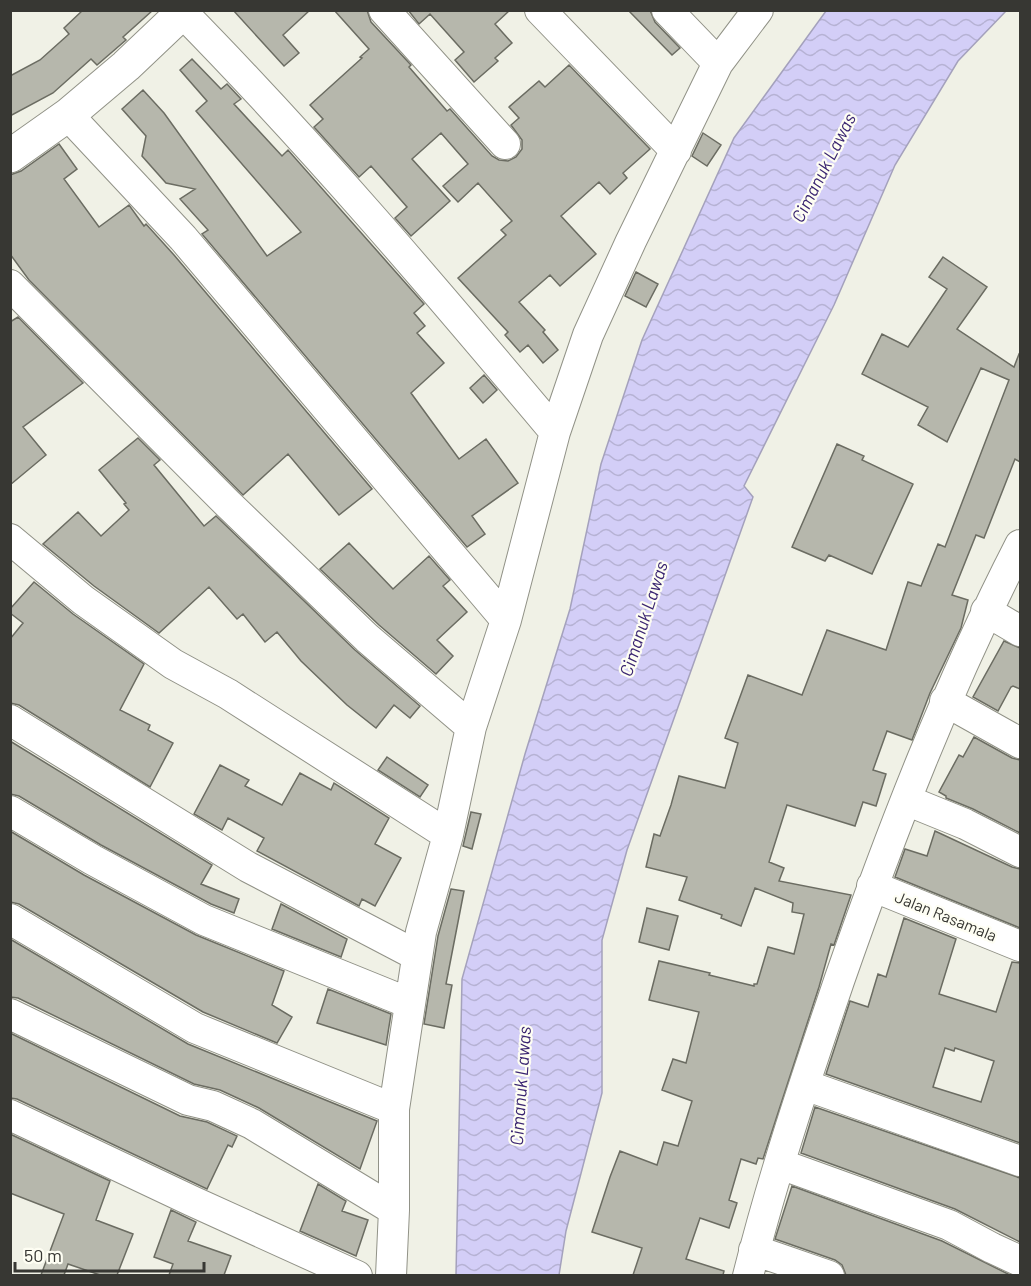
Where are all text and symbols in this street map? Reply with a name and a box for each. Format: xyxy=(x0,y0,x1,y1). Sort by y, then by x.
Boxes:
water label: Cimanuk Lawas xyxy=(786,109,860,226)
water label: Cimanuk Lawas xyxy=(614,558,672,679)
street label: Jalan Rasamala xyxy=(892,886,1000,945)
water label: Cimanuk Lawas xyxy=(505,1026,535,1146)
scale bar xyxy=(15,1235,204,1273)
text: 50 m xyxy=(24,1244,62,1266)

